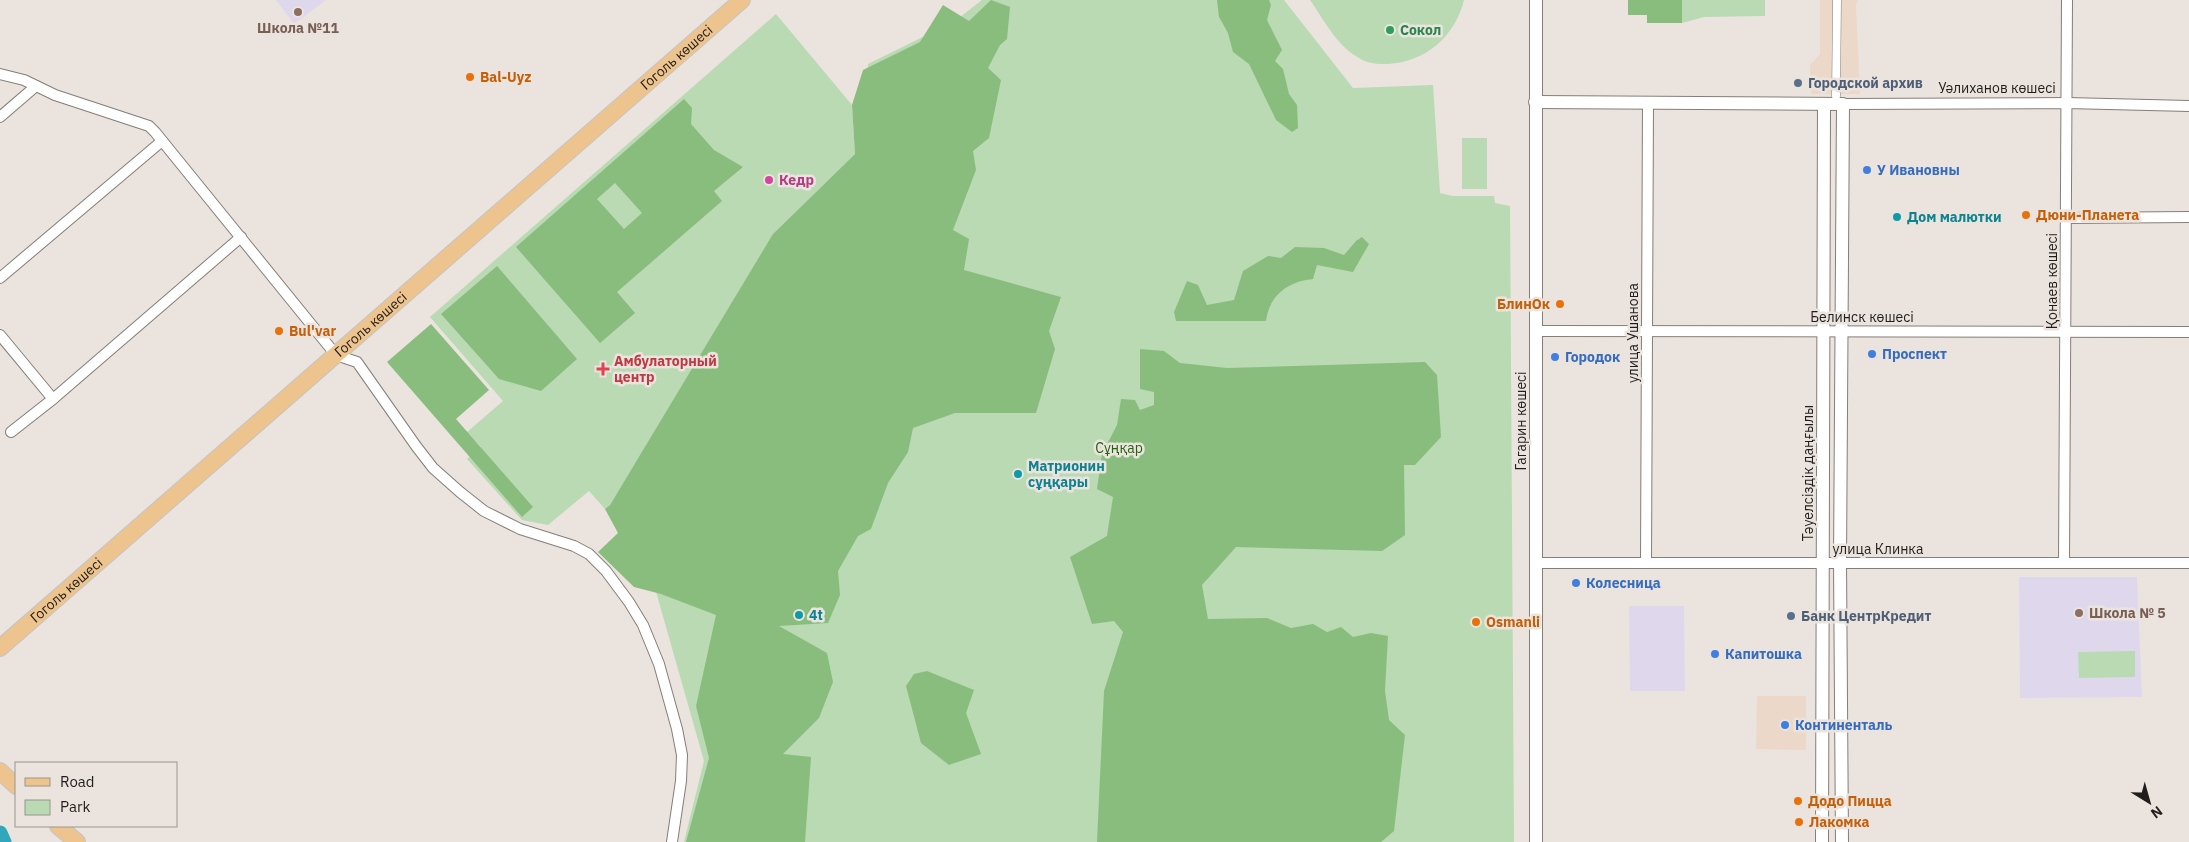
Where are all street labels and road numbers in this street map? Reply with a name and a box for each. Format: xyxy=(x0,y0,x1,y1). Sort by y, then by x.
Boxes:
street label: Гоголь көшесі xyxy=(636,21,716,94)
street label: Уәлиханов көшесі xyxy=(1938,79,2056,97)
street label: Қонаев көшесі xyxy=(2043,233,2061,329)
street label: улица Ушанова xyxy=(1624,283,1642,383)
street label: Гоголь көшесі xyxy=(331,288,411,361)
street label: Белинск көшесі xyxy=(1810,308,1914,326)
street label: Гагарин көшесі xyxy=(1512,371,1530,471)
street label: Тәуелсіздік даңғылы xyxy=(1799,405,1817,541)
street label: улица Клинка xyxy=(1833,540,1924,558)
street label: Гоголь көшесі xyxy=(26,554,106,627)

